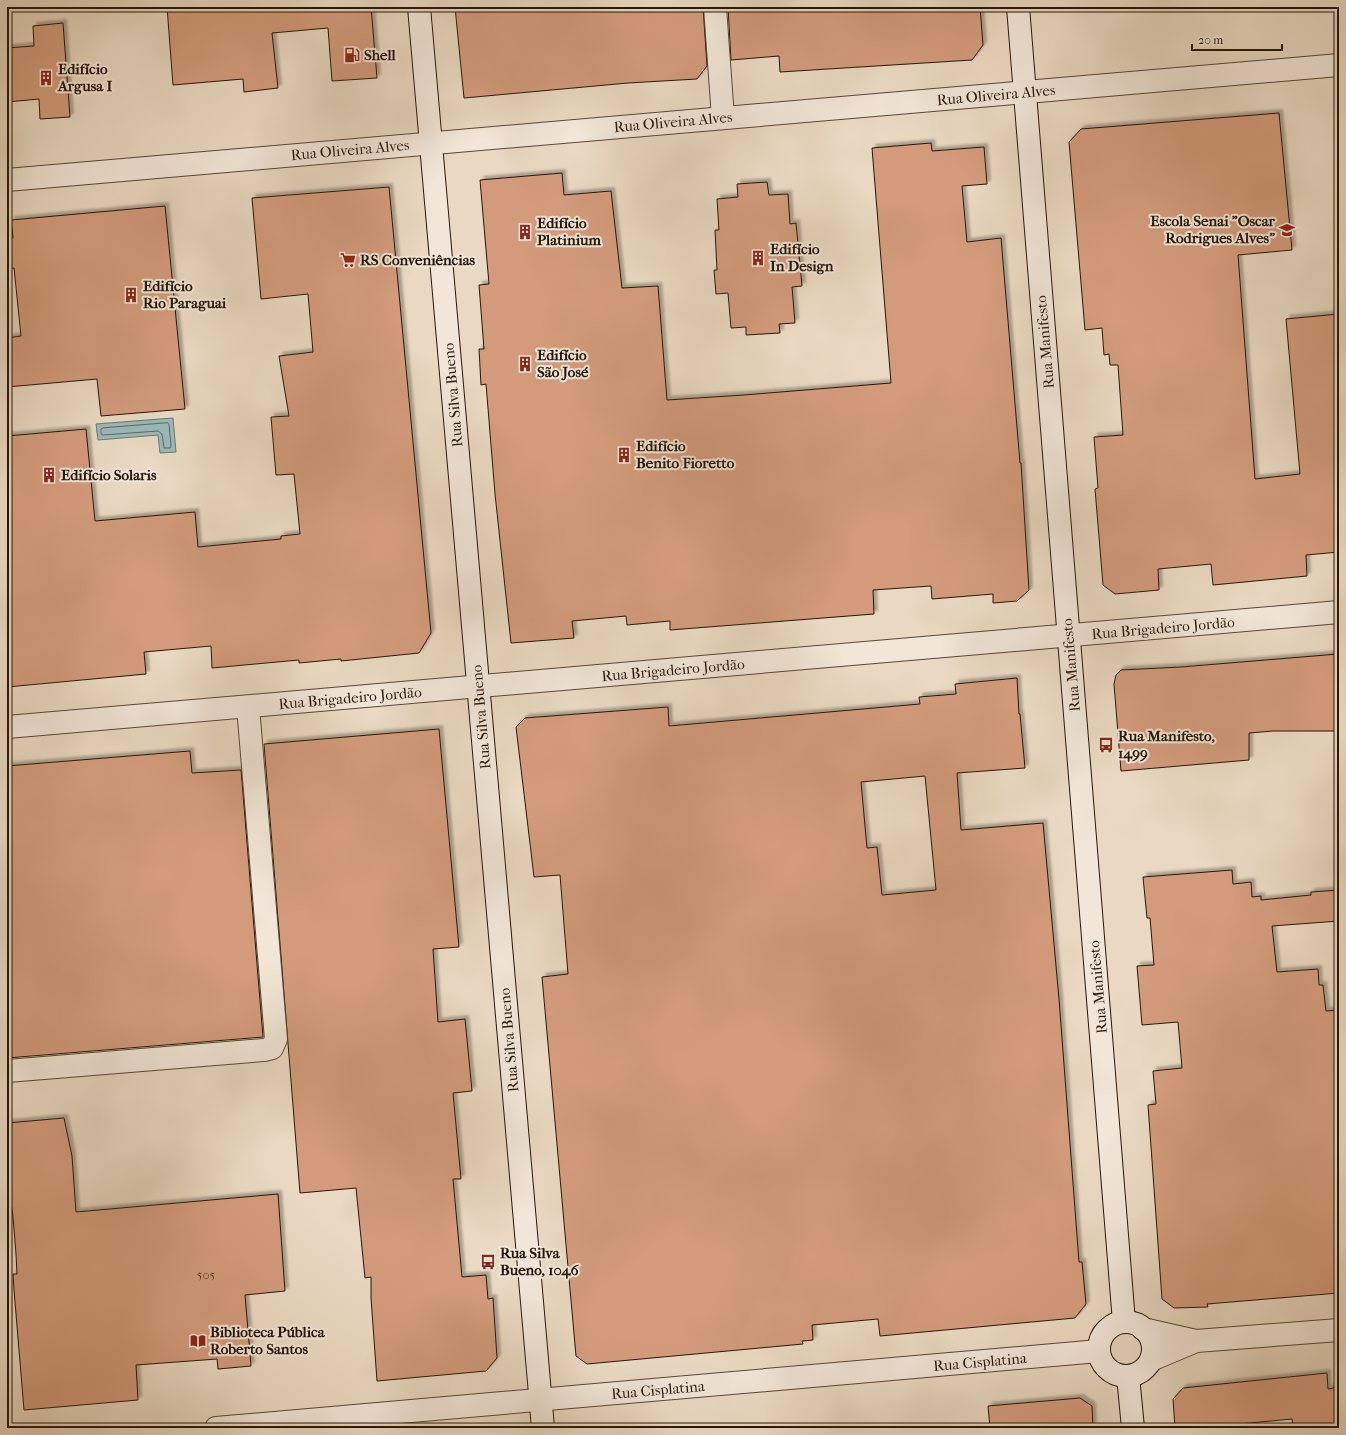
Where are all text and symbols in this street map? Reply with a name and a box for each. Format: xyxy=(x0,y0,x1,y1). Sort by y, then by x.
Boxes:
scale bar xyxy=(1192,26,1282,52)
text: 20 m xyxy=(1198,33,1223,47)
fuel station icon: Shell xyxy=(343,46,361,64)
place label: Shell xyxy=(364,46,397,64)
place label: Edifício Argusa I xyxy=(57,60,113,95)
building icon: Edifício Argusa I xyxy=(37,69,55,87)
street label: Rua Oliveira Alves xyxy=(936,81,1056,109)
street label: Rua Oliveira Alves xyxy=(613,108,733,136)
street label: Rua Oliveira Alves xyxy=(290,136,410,164)
place label: Escola Senai "Oscar Rodrigues Alves" xyxy=(1150,212,1276,247)
place label: Edifício Platinium xyxy=(537,214,601,249)
school or university icon: Escola Senai "Oscar Rodrigues Alves" xyxy=(1278,221,1296,239)
building icon: Edifício Platinium xyxy=(516,223,534,241)
place label: Edifício In Design xyxy=(770,240,834,275)
building icon: Edifício In Design xyxy=(749,249,767,267)
supermarket icon: RS Conveniências xyxy=(339,251,357,269)
place label: RS Conveniências xyxy=(360,251,476,269)
place label: Edifício Rio Paraguai xyxy=(143,277,227,312)
building icon: Edifício Rio Paraguai xyxy=(122,286,140,304)
street label: Rua Manifesto xyxy=(1032,294,1058,389)
street label: Rua Silva Bueno xyxy=(439,342,467,448)
place label: Edifício São José xyxy=(537,346,589,381)
building icon: Edifício São José xyxy=(516,355,534,373)
place label: Edifício Benito Fioretto xyxy=(636,437,735,472)
building icon: Edifício Benito Fioretto xyxy=(615,446,633,464)
building icon: Edifício Solaris xyxy=(40,466,58,484)
place label: Edifício Solaris xyxy=(61,466,157,484)
street label: Rua Brigadeiro Jordão xyxy=(1091,613,1236,643)
street label: Rua Manifesto xyxy=(1058,617,1084,712)
street label: Rua Brigadeiro Jordão xyxy=(601,655,746,685)
street label: Rua Silva Bueno xyxy=(467,664,495,770)
street label: Rua Brigadeiro Jordão xyxy=(278,683,423,713)
place label: Rua Manifesto, 1499 xyxy=(1118,727,1215,762)
bus stop icon: Rua Manifesto, 1499 xyxy=(1097,736,1115,754)
street label: Rua Manifesto xyxy=(1085,939,1111,1034)
street label: Rua Silva Bueno xyxy=(495,987,523,1093)
place label: Rua Silva Bueno, 1046 xyxy=(500,1244,579,1279)
bus stop icon: Rua Silva Bueno, 1046 xyxy=(479,1253,497,1271)
house number: 505 xyxy=(197,1267,216,1282)
place label: Biblioteca Pública Roberto Santos xyxy=(210,1323,326,1358)
library icon: Biblioteca Pública Roberto Santos xyxy=(189,1332,207,1350)
street label: Rua Cisplatina xyxy=(933,1349,1029,1375)
street label: Rua Cisplatina xyxy=(611,1377,707,1403)

